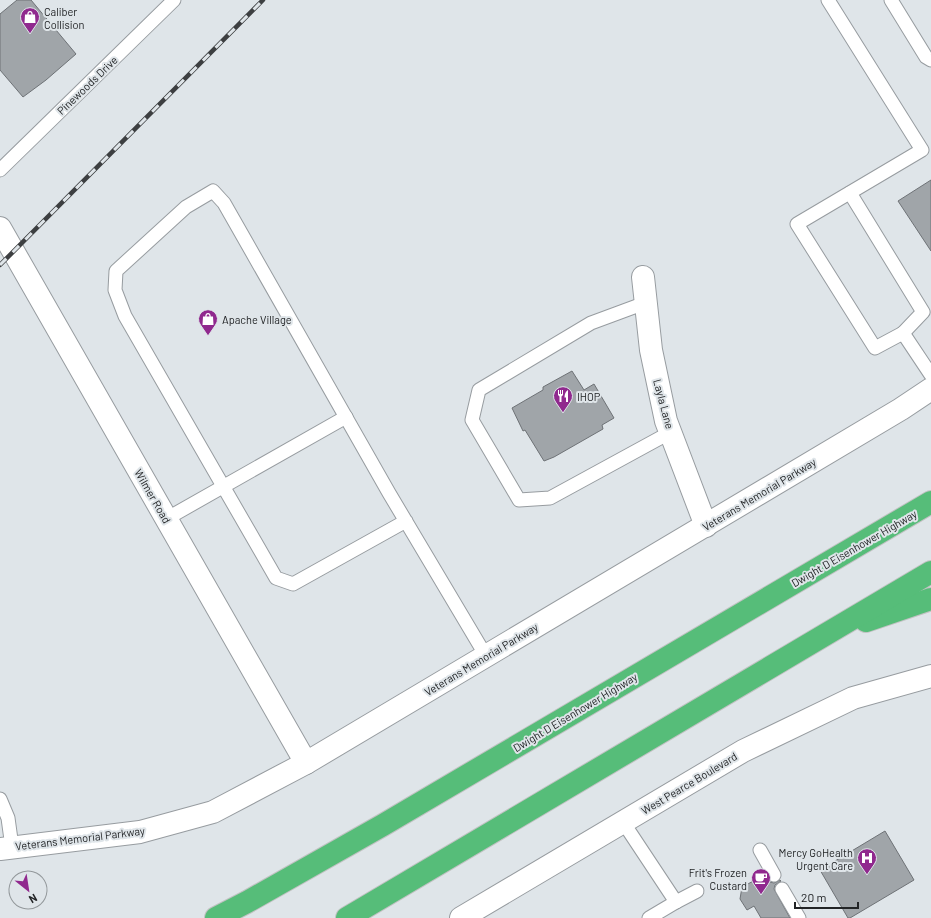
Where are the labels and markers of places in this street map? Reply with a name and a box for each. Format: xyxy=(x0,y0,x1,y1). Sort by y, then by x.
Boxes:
place label: Caliber Collision xyxy=(44,5,85,31)
shop icon: Caliber Collision xyxy=(19,6,41,34)
shop icon: Apache Village xyxy=(197,308,219,336)
place label: Apache Village xyxy=(222,313,292,326)
restaurant icon: IHOP xyxy=(552,385,574,413)
place label: IHOP xyxy=(577,390,601,403)
place label: Mercy GoHealth Urgent Care xyxy=(779,846,853,872)
hospital icon: Mercy GoHealth Urgent Care xyxy=(856,847,878,875)
place label: Frit's Frozen Custard xyxy=(689,866,747,892)
cafe icon: Frit's Frozen Custard xyxy=(750,867,772,895)

